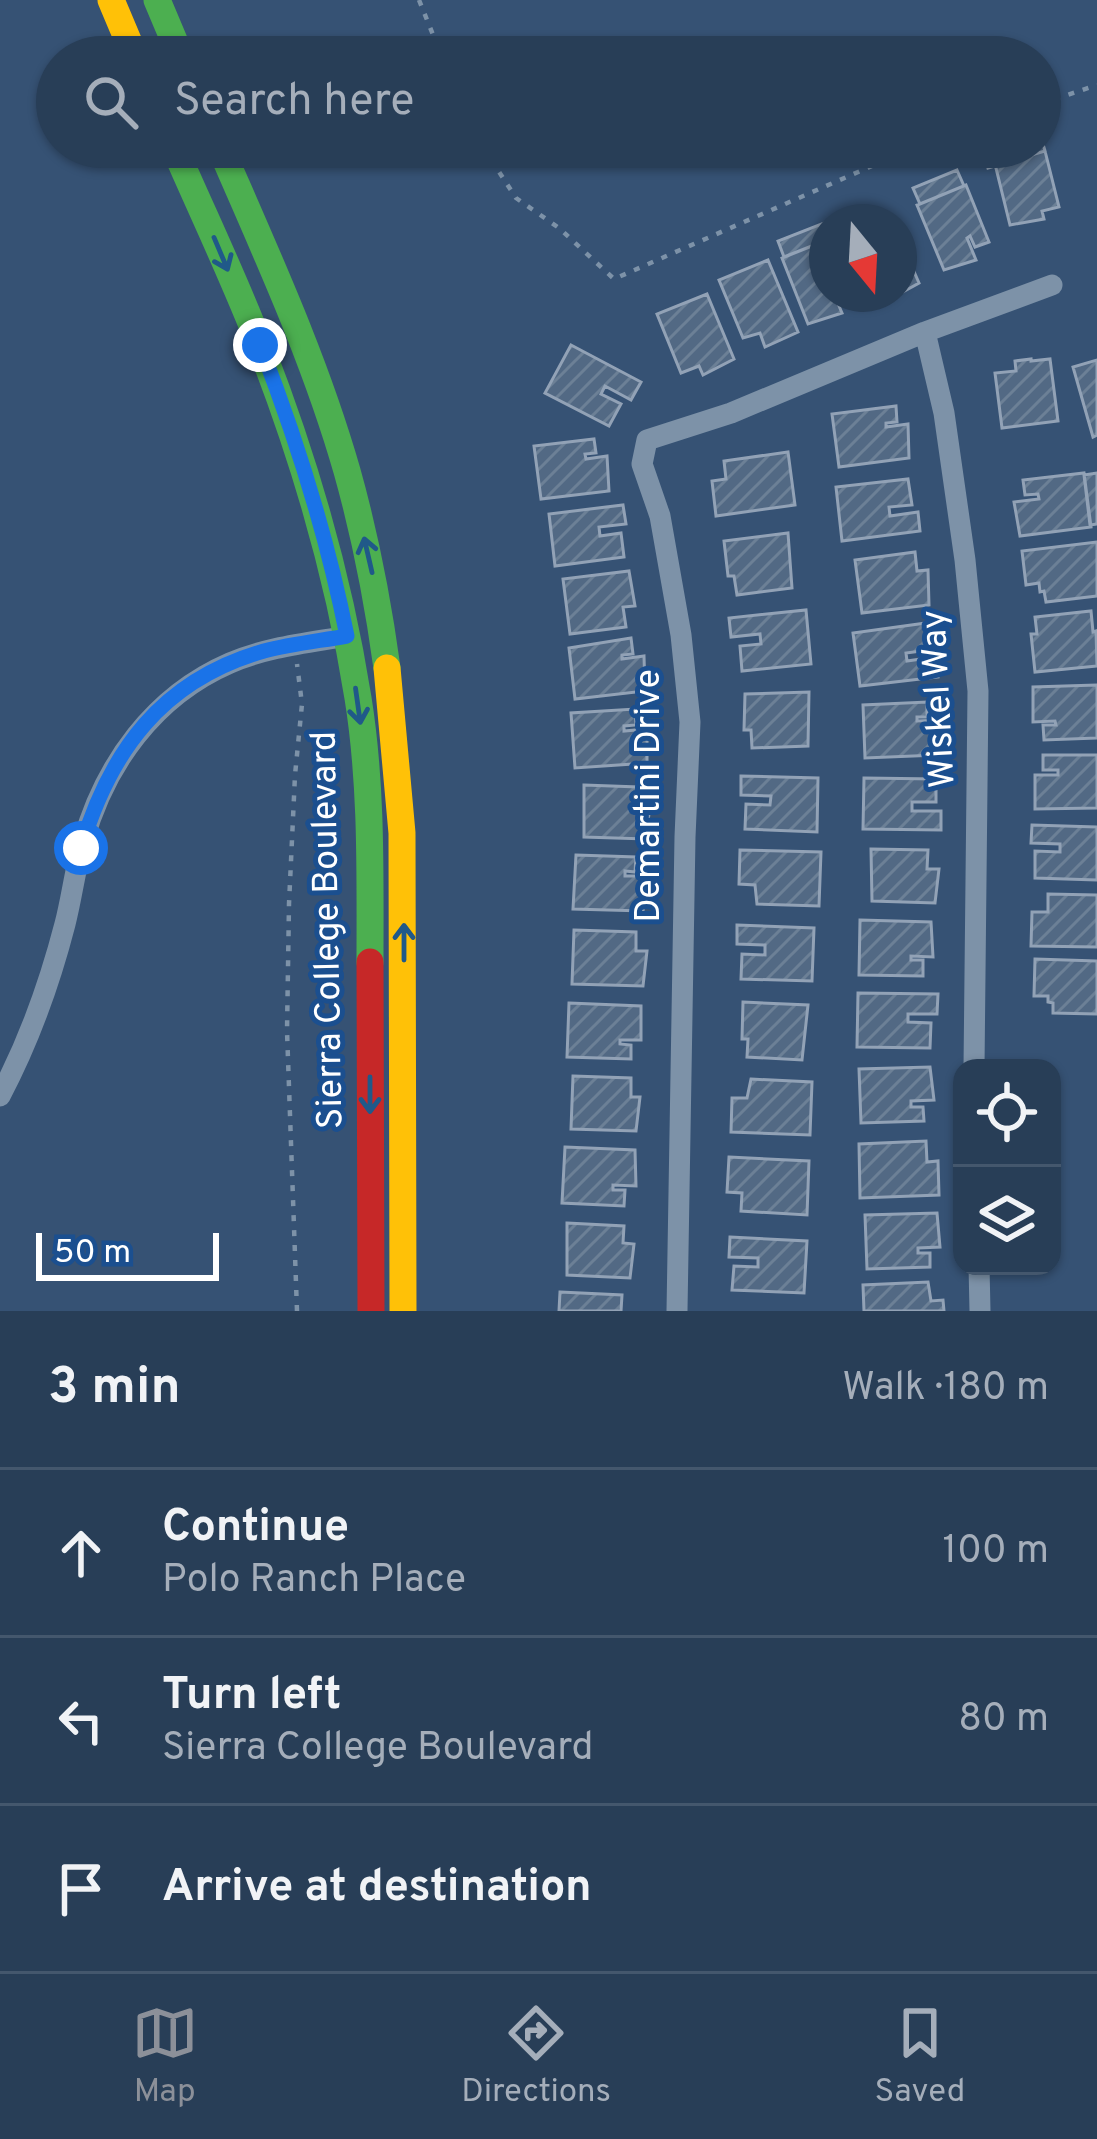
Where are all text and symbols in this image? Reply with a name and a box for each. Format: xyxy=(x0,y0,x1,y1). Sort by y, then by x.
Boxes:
search box xyxy=(36,36,1061,168)
icon: search xyxy=(78,69,144,135)
text: Search here xyxy=(174,74,414,131)
north arrow xyxy=(809,204,917,312)
one-way arrow xyxy=(212,235,233,272)
route end xyxy=(233,318,287,372)
one-way arrow xyxy=(355,536,378,574)
street label: Wiskel Way xyxy=(912,609,968,789)
street label: Demartini Drive xyxy=(627,669,673,923)
one-way arrow xyxy=(348,686,370,725)
street label: Sierra College Boulevard xyxy=(303,731,355,1129)
route start xyxy=(54,821,108,875)
one-way arrow xyxy=(393,923,415,962)
map controls xyxy=(953,1059,1061,1275)
button: locate xyxy=(953,1059,1061,1167)
one-way arrow xyxy=(359,1075,382,1114)
button: layers xyxy=(953,1167,1061,1275)
scale bar xyxy=(36,1227,219,1280)
text: 50 m xyxy=(54,1233,131,1275)
text: 3 min xyxy=(48,1357,181,1422)
text: Walk · 180 m xyxy=(842,1365,1049,1414)
text: Continue xyxy=(162,1500,349,1557)
icon: ahead xyxy=(48,1520,114,1586)
text: 100 m xyxy=(942,1528,1049,1577)
text: Polo Ranch Place xyxy=(162,1557,466,1606)
text: Turn left xyxy=(162,1668,341,1725)
icon: left xyxy=(48,1688,114,1754)
text: 80 m xyxy=(958,1696,1049,1745)
text: Sierra College Boulevard xyxy=(162,1725,593,1774)
icon: arrive xyxy=(48,1856,114,1922)
text: Arrive at destination xyxy=(162,1860,592,1917)
tab: Map xyxy=(132,2000,198,2114)
tab: Directions xyxy=(461,2000,611,2114)
tab: Saved xyxy=(875,2000,965,2114)

